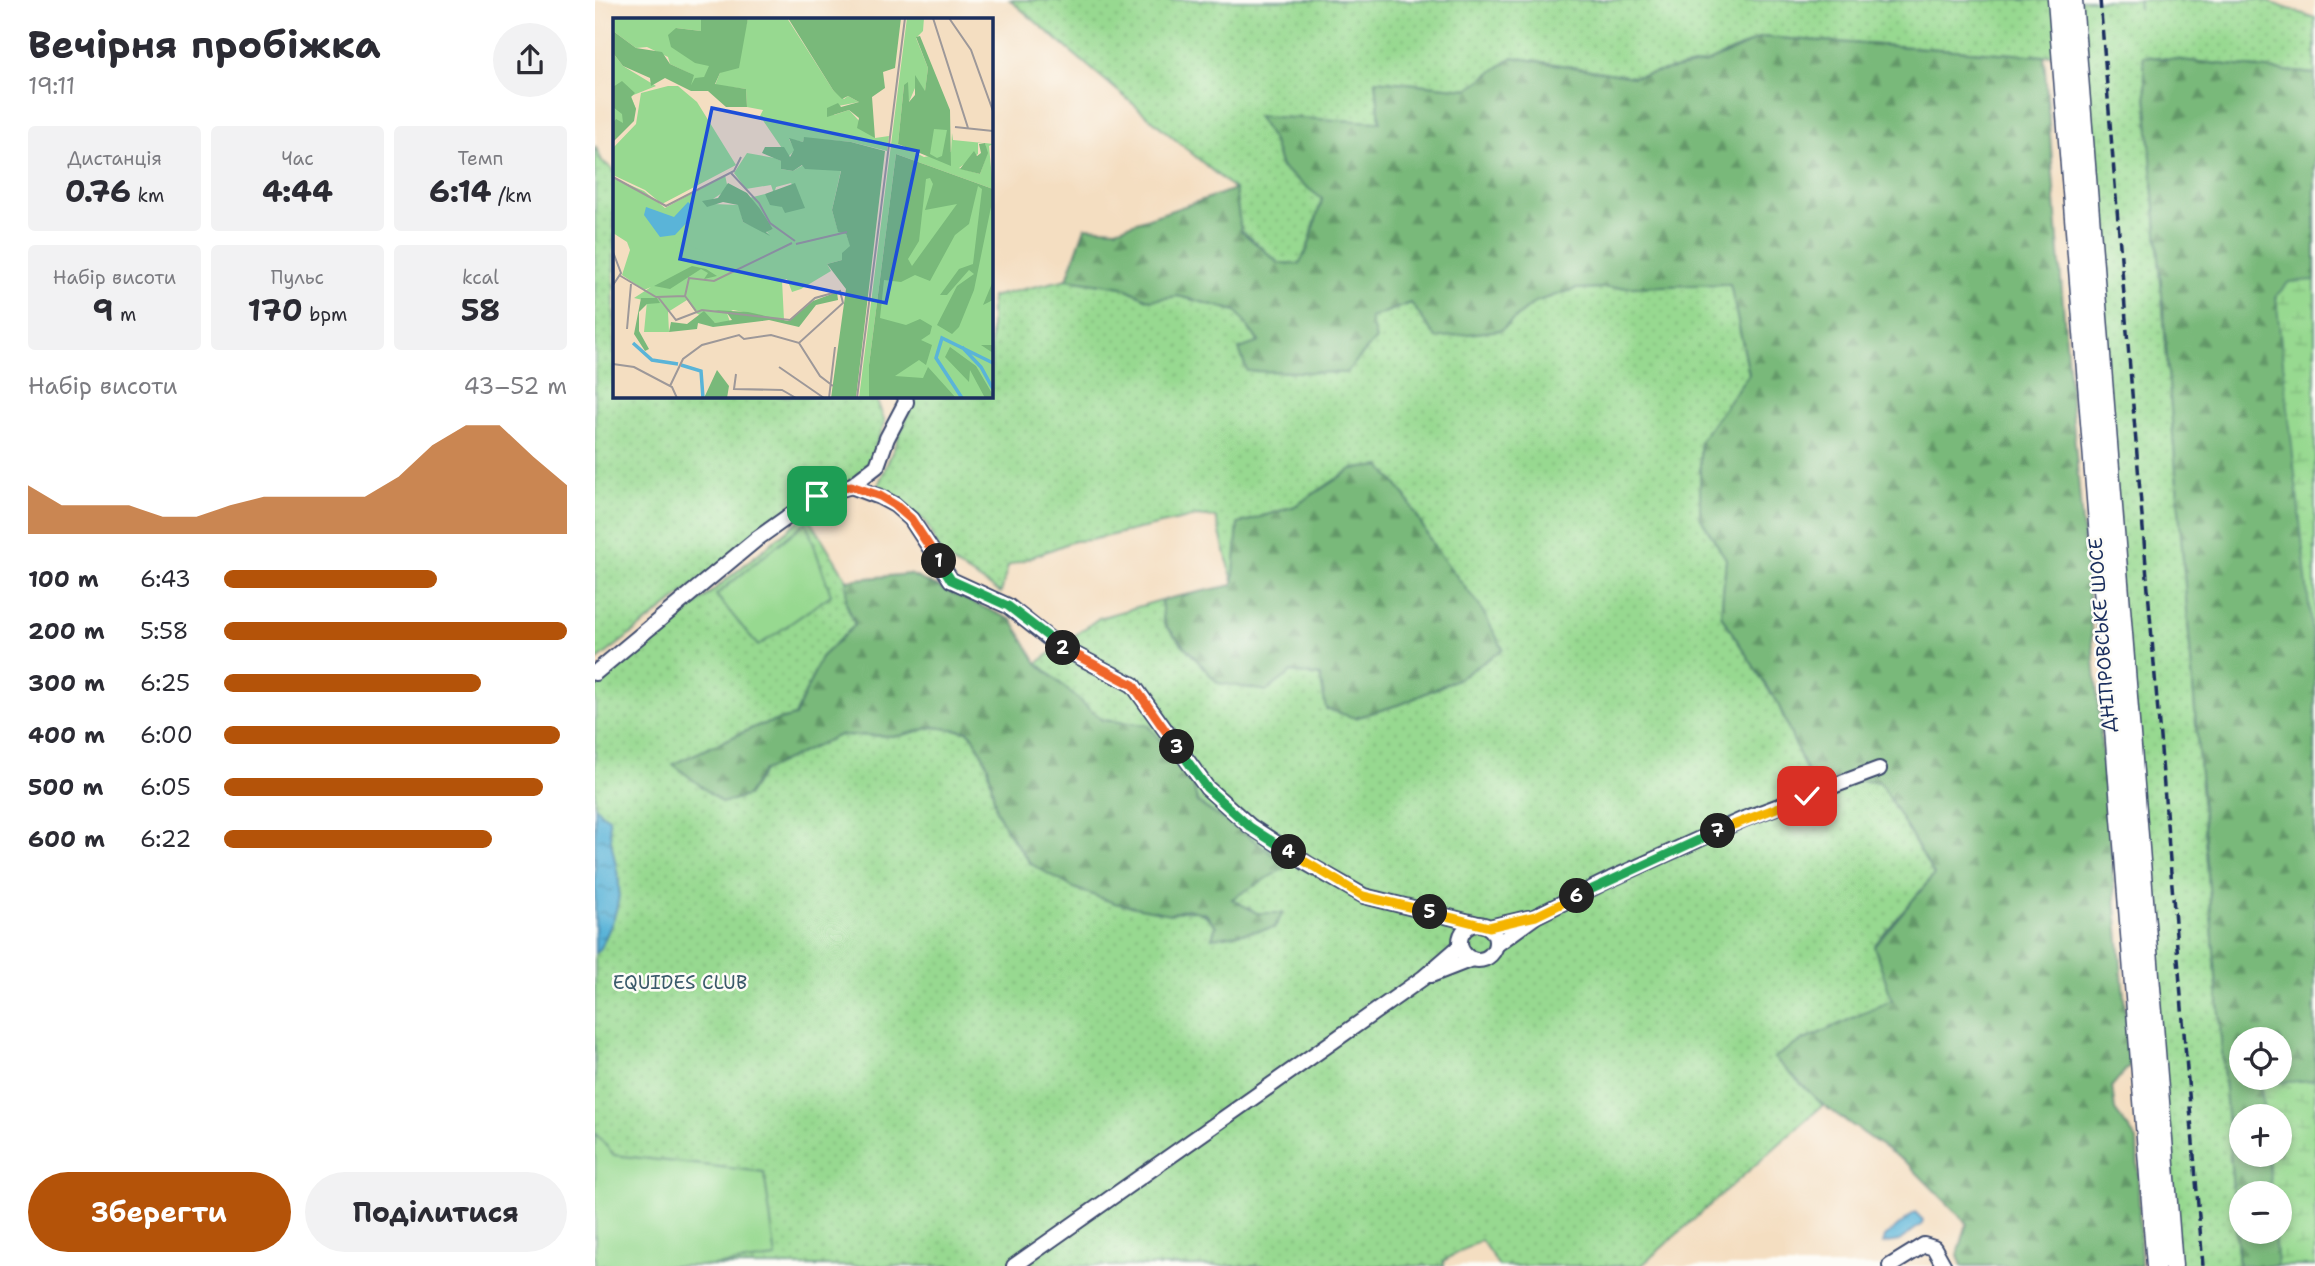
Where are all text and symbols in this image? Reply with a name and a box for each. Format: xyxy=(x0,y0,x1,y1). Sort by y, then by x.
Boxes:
inset map xyxy=(613,18,992,397)
text: Вечірня пробіжка xyxy=(28,19,381,70)
button: share xyxy=(493,23,567,97)
text: 19:11 xyxy=(28,71,75,101)
text: Дистанція xyxy=(67,146,162,171)
text: Час xyxy=(281,146,314,171)
text: Темп xyxy=(458,146,503,171)
text: 0.76 xyxy=(65,171,131,212)
text: 4:44 xyxy=(262,171,333,212)
text: 6:14 xyxy=(429,171,491,212)
text: km xyxy=(131,183,164,208)
text: /km xyxy=(491,183,532,208)
text: Набір висоти xyxy=(53,265,176,290)
text: Пульс xyxy=(271,265,324,290)
text: kcal xyxy=(462,265,499,290)
text: 9 xyxy=(93,290,114,331)
text: 170 xyxy=(248,290,303,331)
text: 58 xyxy=(461,290,500,331)
text: m xyxy=(114,302,136,327)
text: bpm xyxy=(303,302,347,327)
text: Набір висоти xyxy=(28,371,178,401)
text: 43–52 m xyxy=(464,371,567,401)
pin xyxy=(787,466,847,526)
icon: arrive xyxy=(798,477,836,515)
street label: ДНІПРОВСЬКЕ ШОСЕ xyxy=(2083,537,2121,733)
pin: 1 xyxy=(921,544,957,578)
text: 1 xyxy=(934,548,943,573)
text: 100 m xyxy=(28,564,99,594)
text: 6:43 xyxy=(140,564,191,594)
text: 200 m xyxy=(28,616,105,646)
text: 5:58 xyxy=(140,616,189,646)
pin: 2 xyxy=(1045,630,1081,666)
text: 2 xyxy=(1056,635,1069,660)
text: 300 m xyxy=(28,668,105,698)
text: 6:25 xyxy=(140,668,190,698)
text: 400 m xyxy=(28,720,105,750)
text: 6:00 xyxy=(140,720,193,750)
pin: 3 xyxy=(1159,730,1195,764)
text: 3 xyxy=(1170,734,1183,759)
pin xyxy=(1777,766,1837,826)
text: 500 m xyxy=(28,772,103,802)
text: 6:05 xyxy=(140,772,191,802)
icon: check xyxy=(1788,777,1826,815)
pin: 7 xyxy=(1701,814,1735,848)
text: 7 xyxy=(1711,818,1724,843)
text: 600 m xyxy=(28,824,105,854)
text: 6:22 xyxy=(140,824,191,854)
pin: 4 xyxy=(1271,834,1307,870)
text: 4 xyxy=(1282,839,1295,864)
pin: 6 xyxy=(1559,878,1595,914)
text: 6 xyxy=(1570,883,1583,908)
pin: 5 xyxy=(1413,894,1447,930)
text: 5 xyxy=(1424,899,1435,924)
park label: EQUIDES CLUB xyxy=(613,970,747,995)
map controls xyxy=(2229,1027,2292,1244)
button: locate xyxy=(2229,1027,2292,1090)
button: + xyxy=(2229,1104,2292,1167)
button: Зберегти xyxy=(28,1172,291,1252)
button: Поділитися xyxy=(305,1172,567,1252)
button: − xyxy=(2229,1181,2292,1244)

